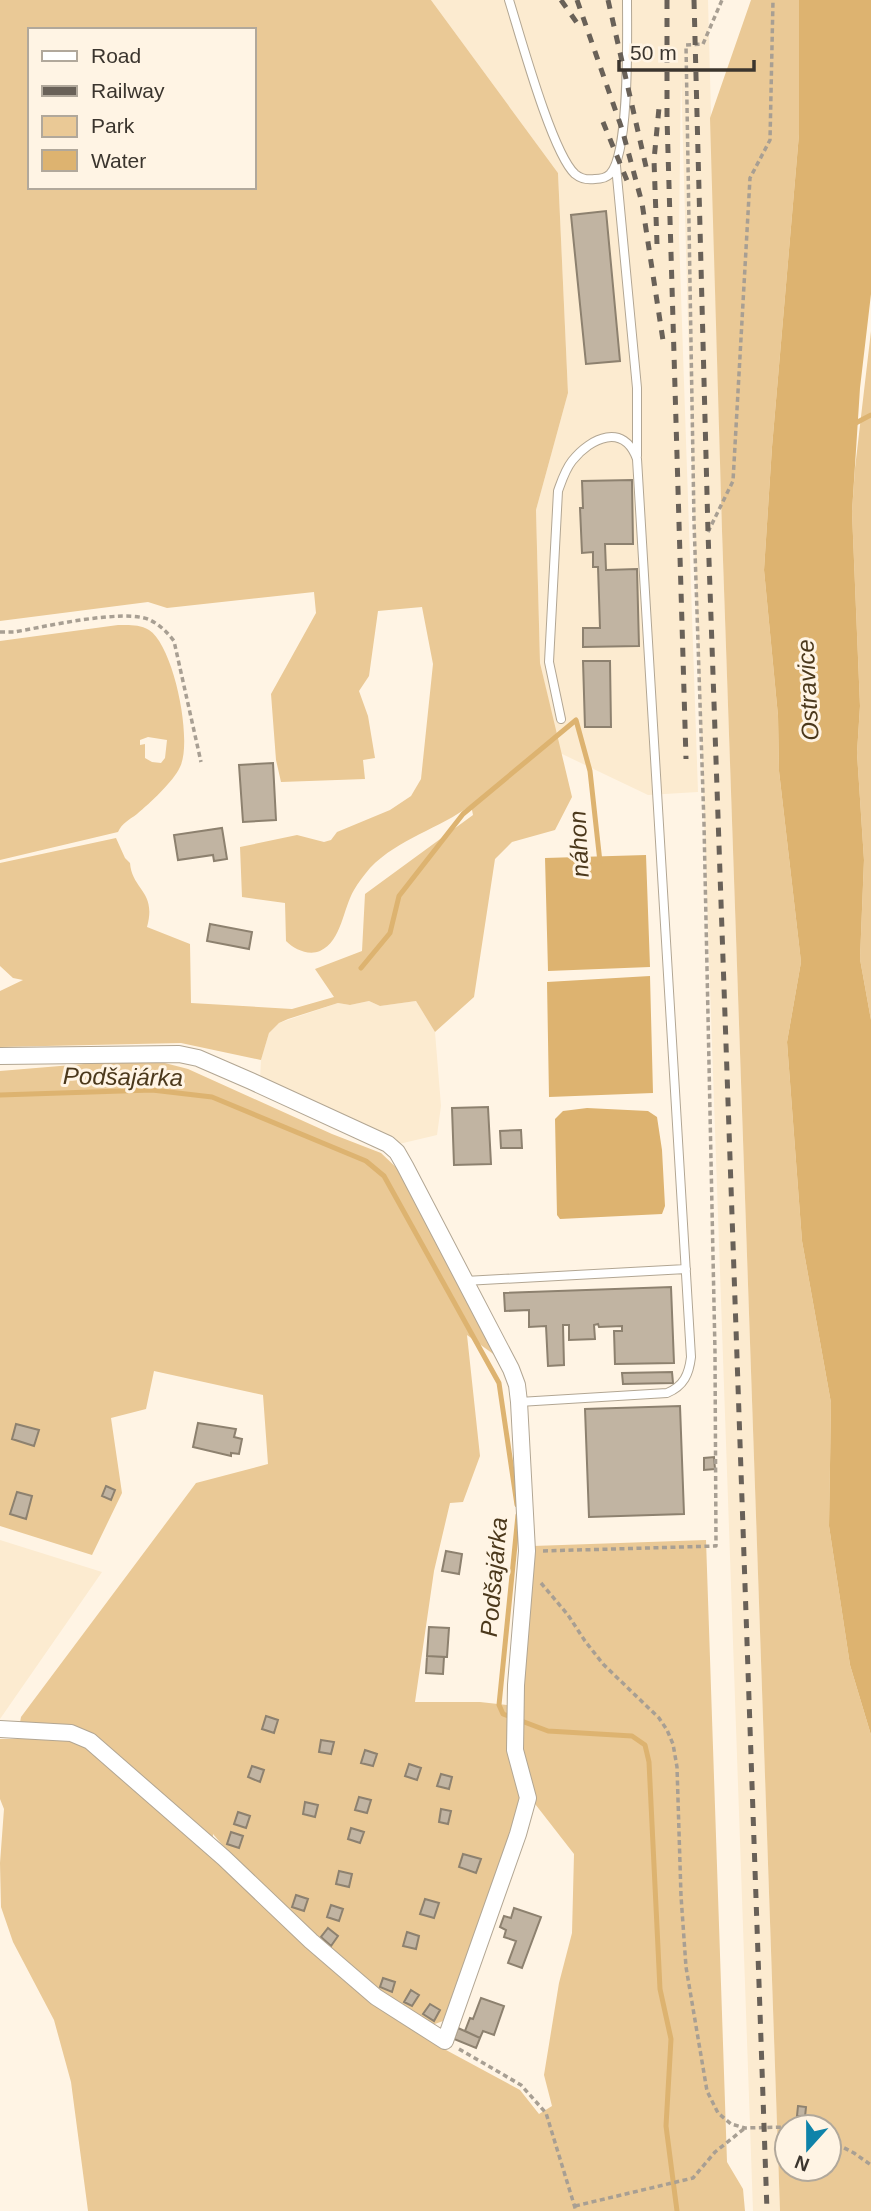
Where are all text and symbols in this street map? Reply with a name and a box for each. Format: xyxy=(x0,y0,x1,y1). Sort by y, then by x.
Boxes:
legend xyxy=(28,28,256,189)
scale bar xyxy=(619,28,754,72)
text: 50 m xyxy=(630,41,677,64)
text: Road xyxy=(91,44,141,67)
text: Railway xyxy=(91,79,165,102)
text: Park xyxy=(91,114,135,137)
text: Water xyxy=(91,149,146,172)
water label: Ostravice xyxy=(791,639,824,741)
water label: náhon xyxy=(563,810,594,878)
water label: Podšajárka xyxy=(63,1062,183,1091)
water label: Podšajárka xyxy=(475,1516,512,1638)
north arrow xyxy=(773,2113,843,2183)
text: N xyxy=(792,2151,812,2176)

